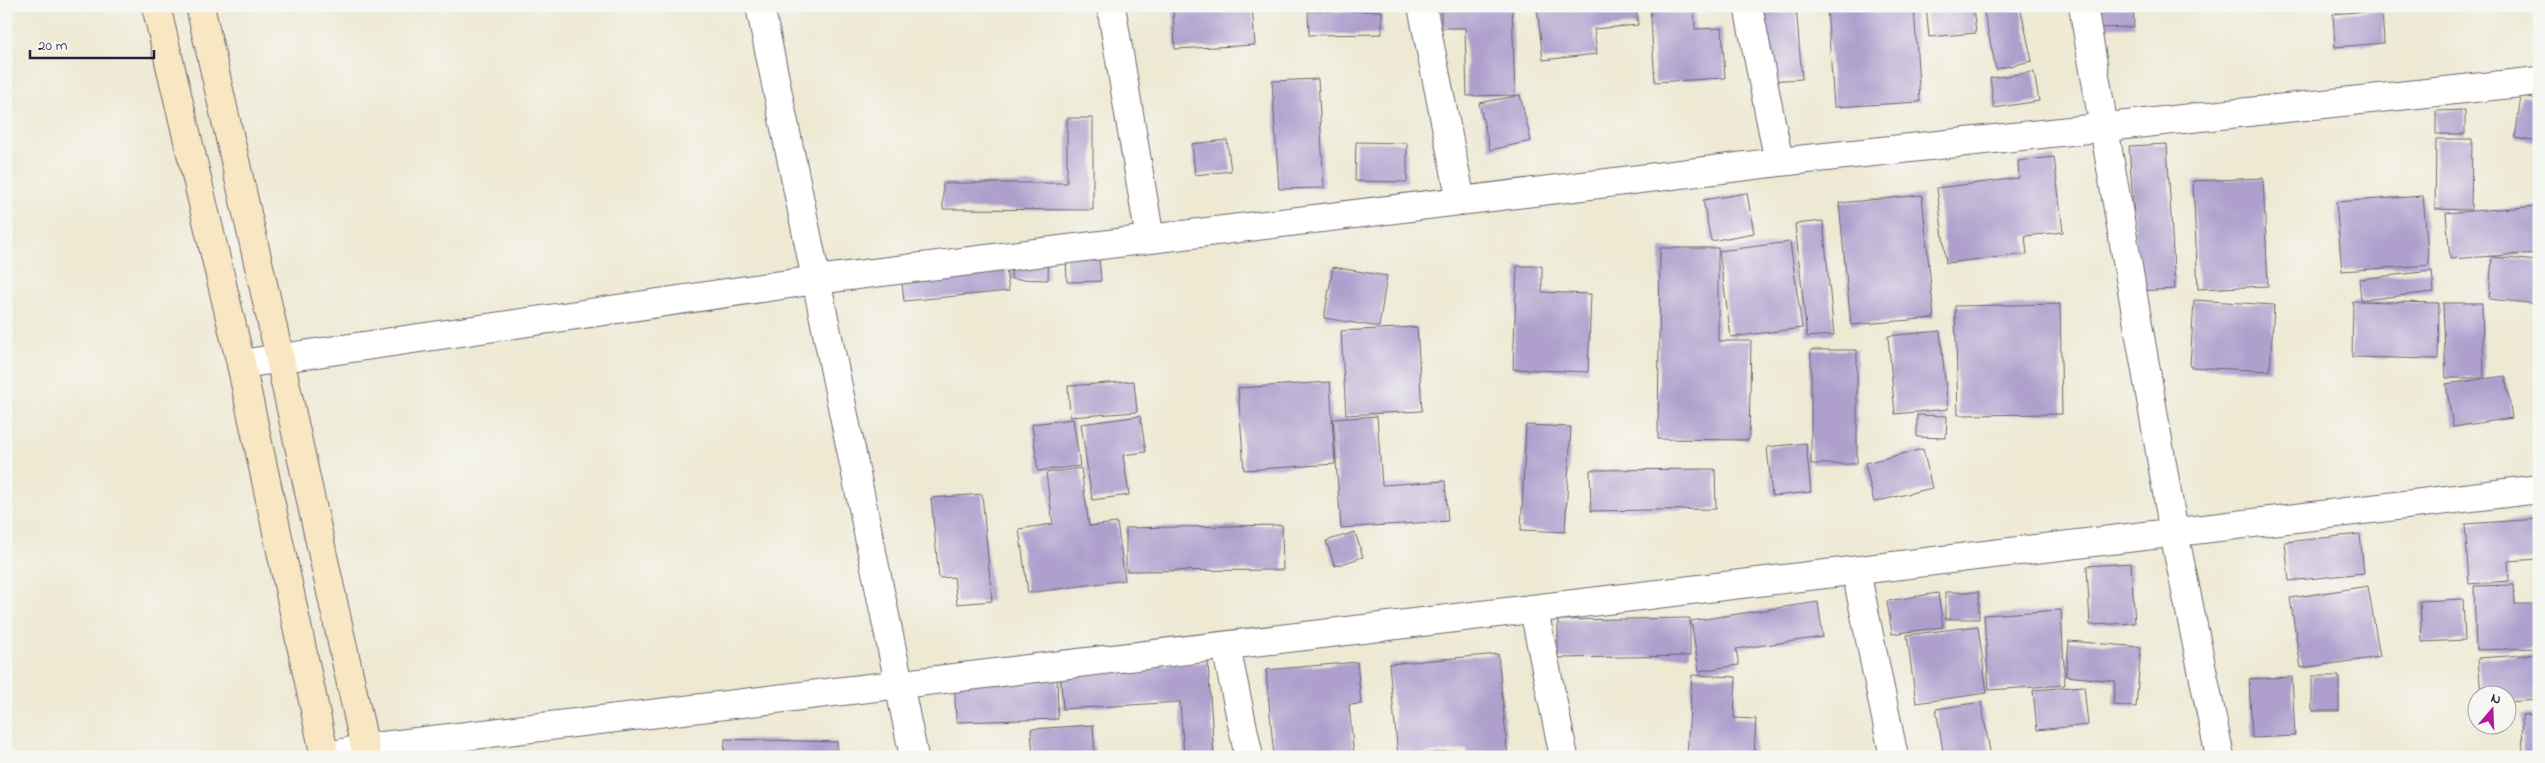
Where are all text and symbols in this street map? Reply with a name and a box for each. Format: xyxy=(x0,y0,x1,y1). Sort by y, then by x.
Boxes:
scale bar xyxy=(30,28,154,60)
text: 20 m xyxy=(38,35,68,57)
north arrow xyxy=(2468,686,2518,736)
text: N xyxy=(2488,688,2504,711)

